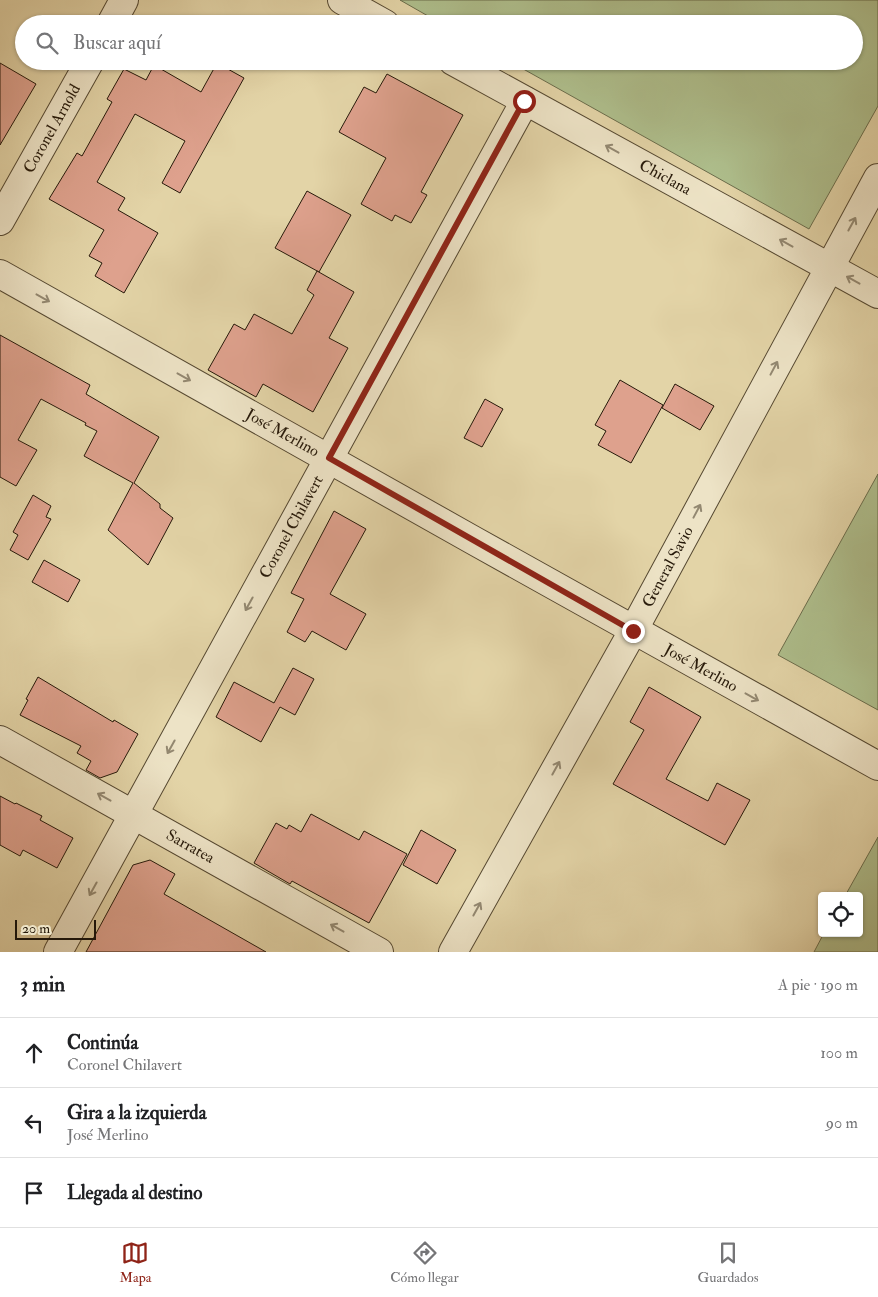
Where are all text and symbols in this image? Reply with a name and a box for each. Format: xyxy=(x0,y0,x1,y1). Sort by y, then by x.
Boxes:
search box xyxy=(15,15,863,70)
icon: search xyxy=(33,29,61,57)
text: Buscar aquí xyxy=(73,31,161,55)
street label: Coronel Arnold xyxy=(19,80,85,177)
route start xyxy=(513,90,536,113)
one-way arrow xyxy=(605,144,620,154)
street label: Chiclana xyxy=(636,155,695,200)
one-way arrow xyxy=(848,217,858,232)
one-way arrow xyxy=(779,238,794,248)
one-way arrow xyxy=(847,275,861,285)
one-way arrow xyxy=(35,293,50,303)
one-way arrow xyxy=(770,361,779,376)
one-way arrow xyxy=(177,373,191,383)
street label: José Merlino xyxy=(241,404,323,462)
street label: Coronel Chilavert xyxy=(255,472,328,582)
one-way arrow xyxy=(693,504,702,519)
street label: General Savio xyxy=(638,523,698,611)
one-way arrow xyxy=(244,597,254,612)
route end xyxy=(622,620,645,643)
street label: José Merlino xyxy=(659,639,742,697)
one-way arrow xyxy=(745,692,760,702)
one-way arrow xyxy=(166,739,175,754)
one-way arrow xyxy=(551,760,561,775)
one-way arrow xyxy=(96,792,111,802)
street label: Sarratea xyxy=(162,825,218,868)
one-way arrow xyxy=(88,882,98,897)
map controls xyxy=(818,892,863,937)
button: locate xyxy=(818,892,863,937)
one-way arrow xyxy=(472,903,482,917)
scale bar xyxy=(15,917,96,940)
text: 20 m xyxy=(22,920,50,937)
one-way arrow xyxy=(329,923,344,933)
text: 3 min xyxy=(20,971,65,998)
text: A pie · 190 m xyxy=(778,975,858,995)
text: Continúa xyxy=(67,1031,138,1055)
icon: ahead xyxy=(20,1039,48,1067)
text: 100 m xyxy=(820,1043,858,1063)
text: Coronel Chilavert xyxy=(67,1055,182,1075)
text: Gira a la izquierda xyxy=(67,1101,206,1125)
icon: left xyxy=(20,1109,48,1137)
text: 90 m xyxy=(826,1113,858,1133)
text: José Merlino xyxy=(67,1125,148,1145)
icon: arrive xyxy=(20,1179,48,1207)
text: Llegada al destino xyxy=(67,1181,202,1205)
tab: Mapa xyxy=(119,1239,151,1286)
tab: Cómo llegar xyxy=(390,1239,459,1286)
tab: Guardados xyxy=(698,1239,759,1286)

